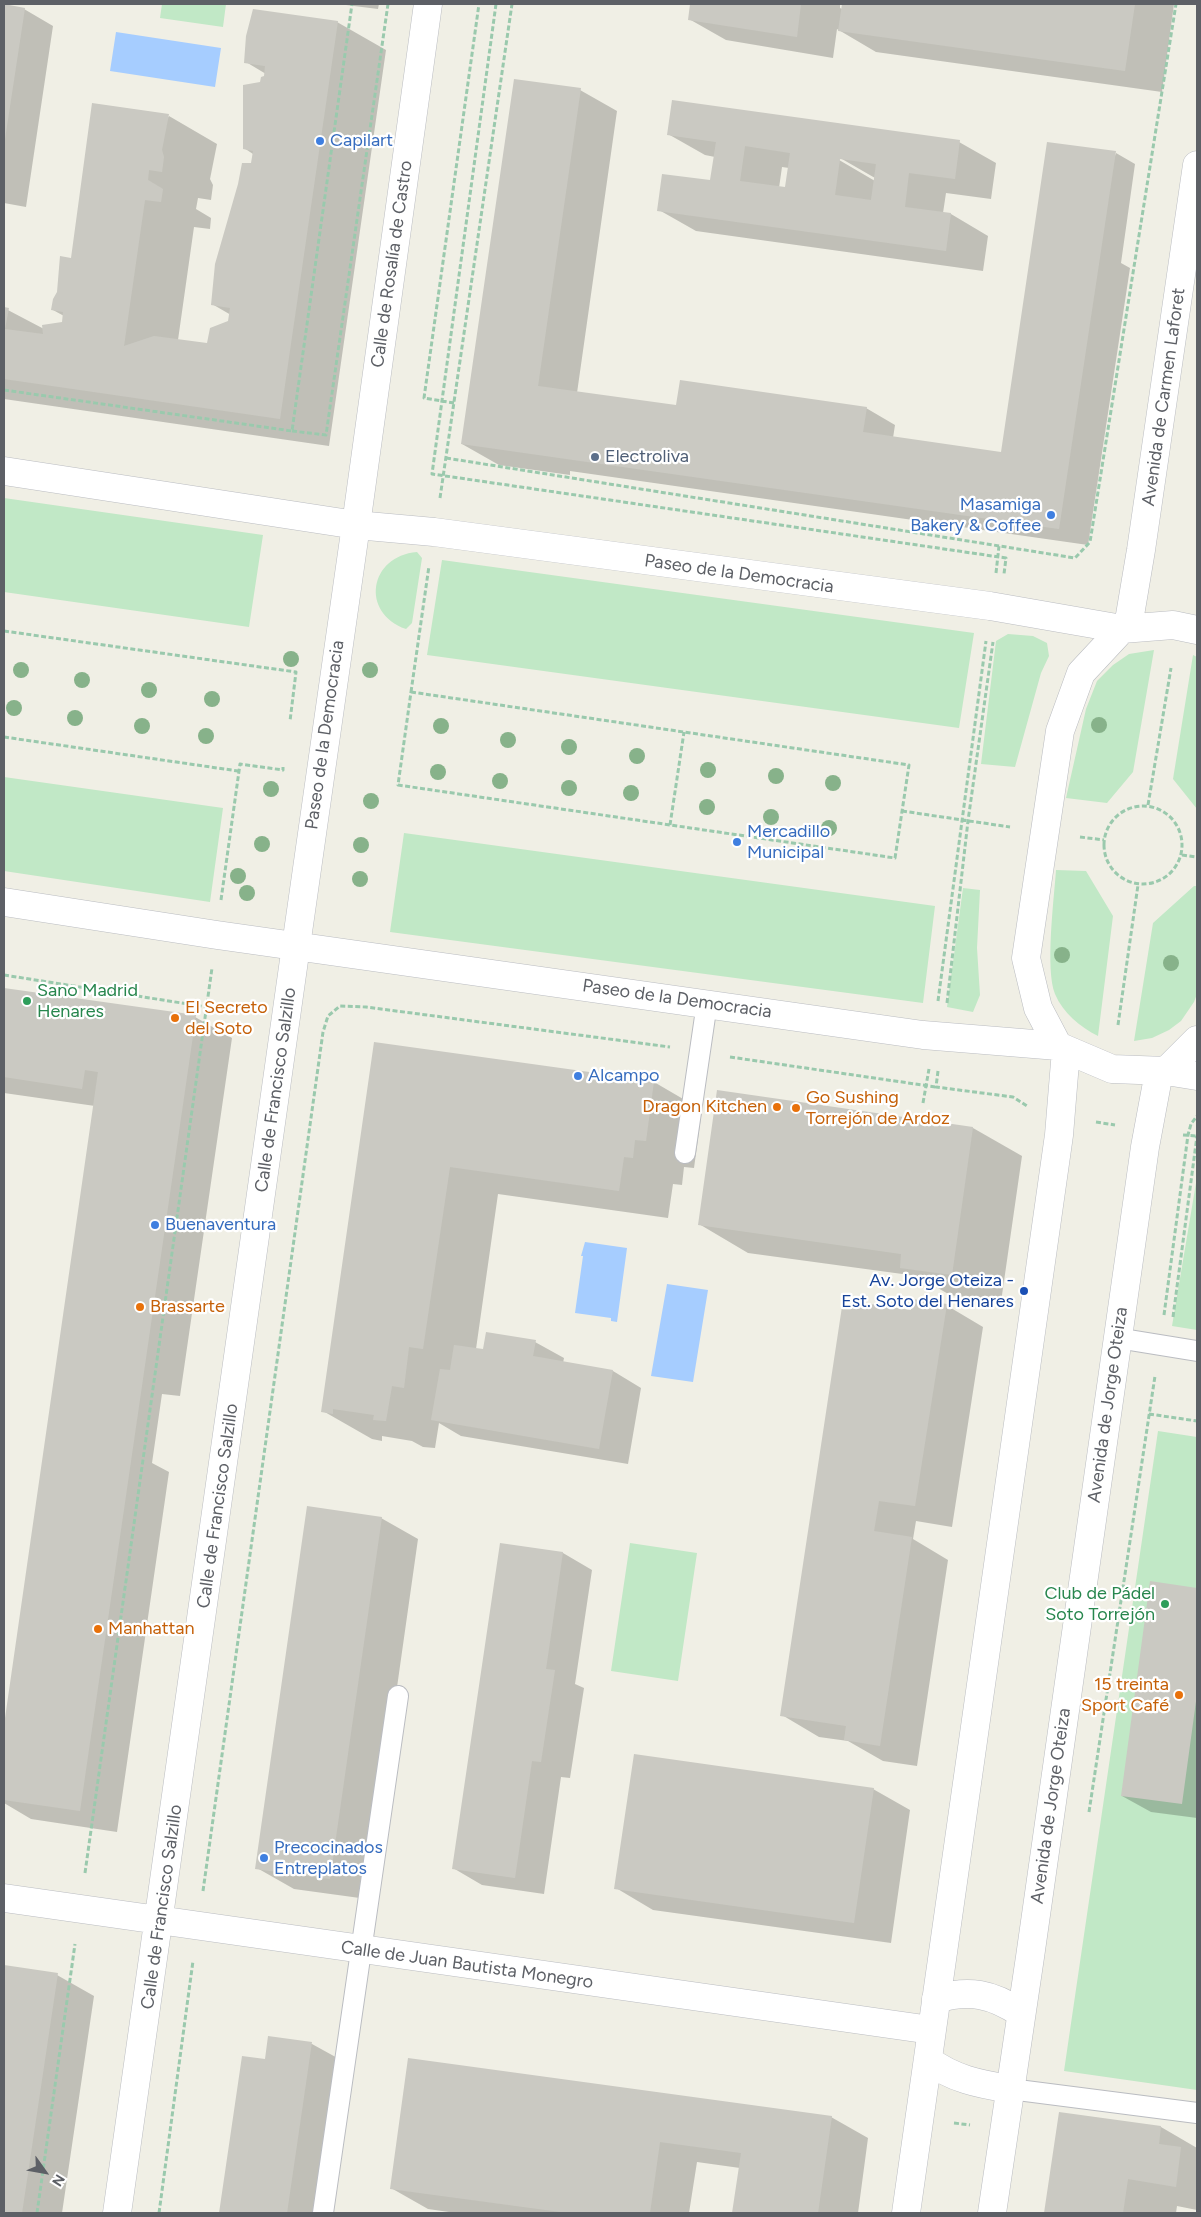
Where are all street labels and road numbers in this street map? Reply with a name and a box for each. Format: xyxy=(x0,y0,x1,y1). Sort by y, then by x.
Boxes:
street label: Calle de Rosalía de Castro xyxy=(367,159,417,369)
street label: Avenida de Carmen Laforet xyxy=(1138,286,1190,508)
street label: Paseo de la Democracia xyxy=(643,550,835,598)
street label: Paseo de la Democracia xyxy=(301,639,349,831)
street label: Paseo de la Democracia xyxy=(581,975,773,1023)
street label: Calle de Francisco Salzillo xyxy=(251,986,301,1194)
street label: Avenida de Jorge Oteiza xyxy=(1084,1306,1132,1504)
street label: Calle de Francisco Salzillo xyxy=(193,1402,243,1610)
street label: Avenida de Jorge Oteiza xyxy=(1027,1707,1075,1905)
street label: Calle de Francisco Salzillo xyxy=(137,1803,187,2011)
street label: Calle de Juan Bautista Monegro xyxy=(339,1937,595,1993)

